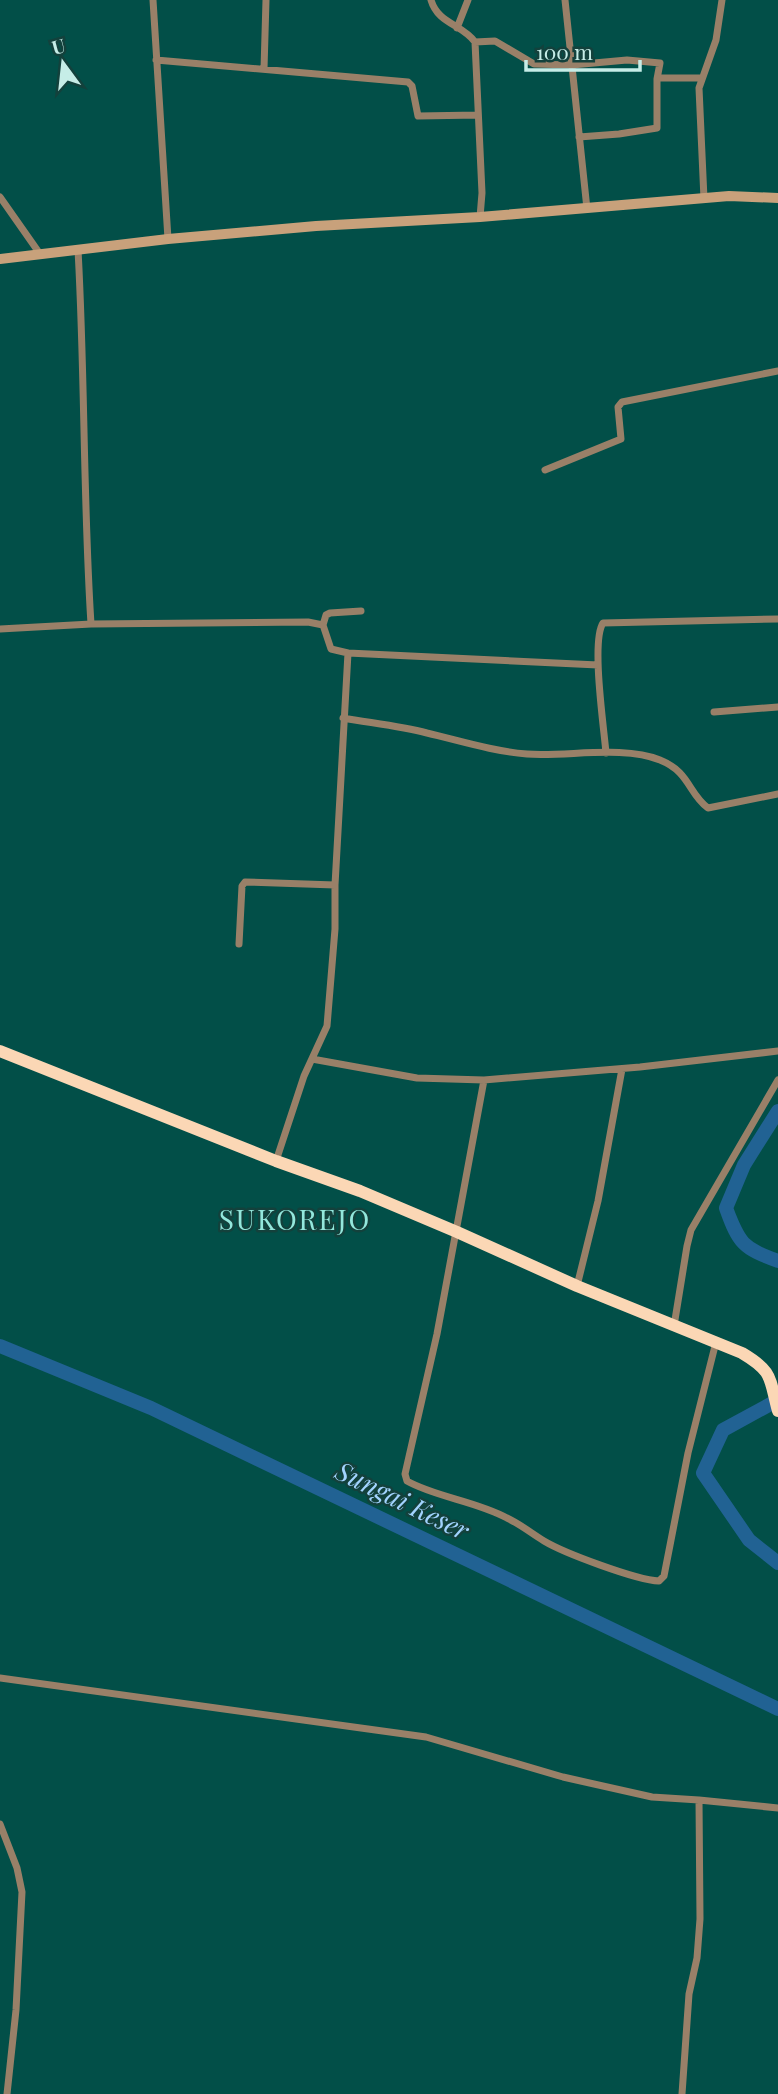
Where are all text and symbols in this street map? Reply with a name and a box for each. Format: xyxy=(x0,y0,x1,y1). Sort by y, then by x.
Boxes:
north arrow xyxy=(28,28,98,98)
scale bar xyxy=(526,28,640,72)
text: U xyxy=(49,31,68,60)
text: 100 m xyxy=(536,37,593,65)
district label: SUKOREJO xyxy=(219,1200,371,1237)
water label: Sungai Keser xyxy=(329,1452,476,1547)

